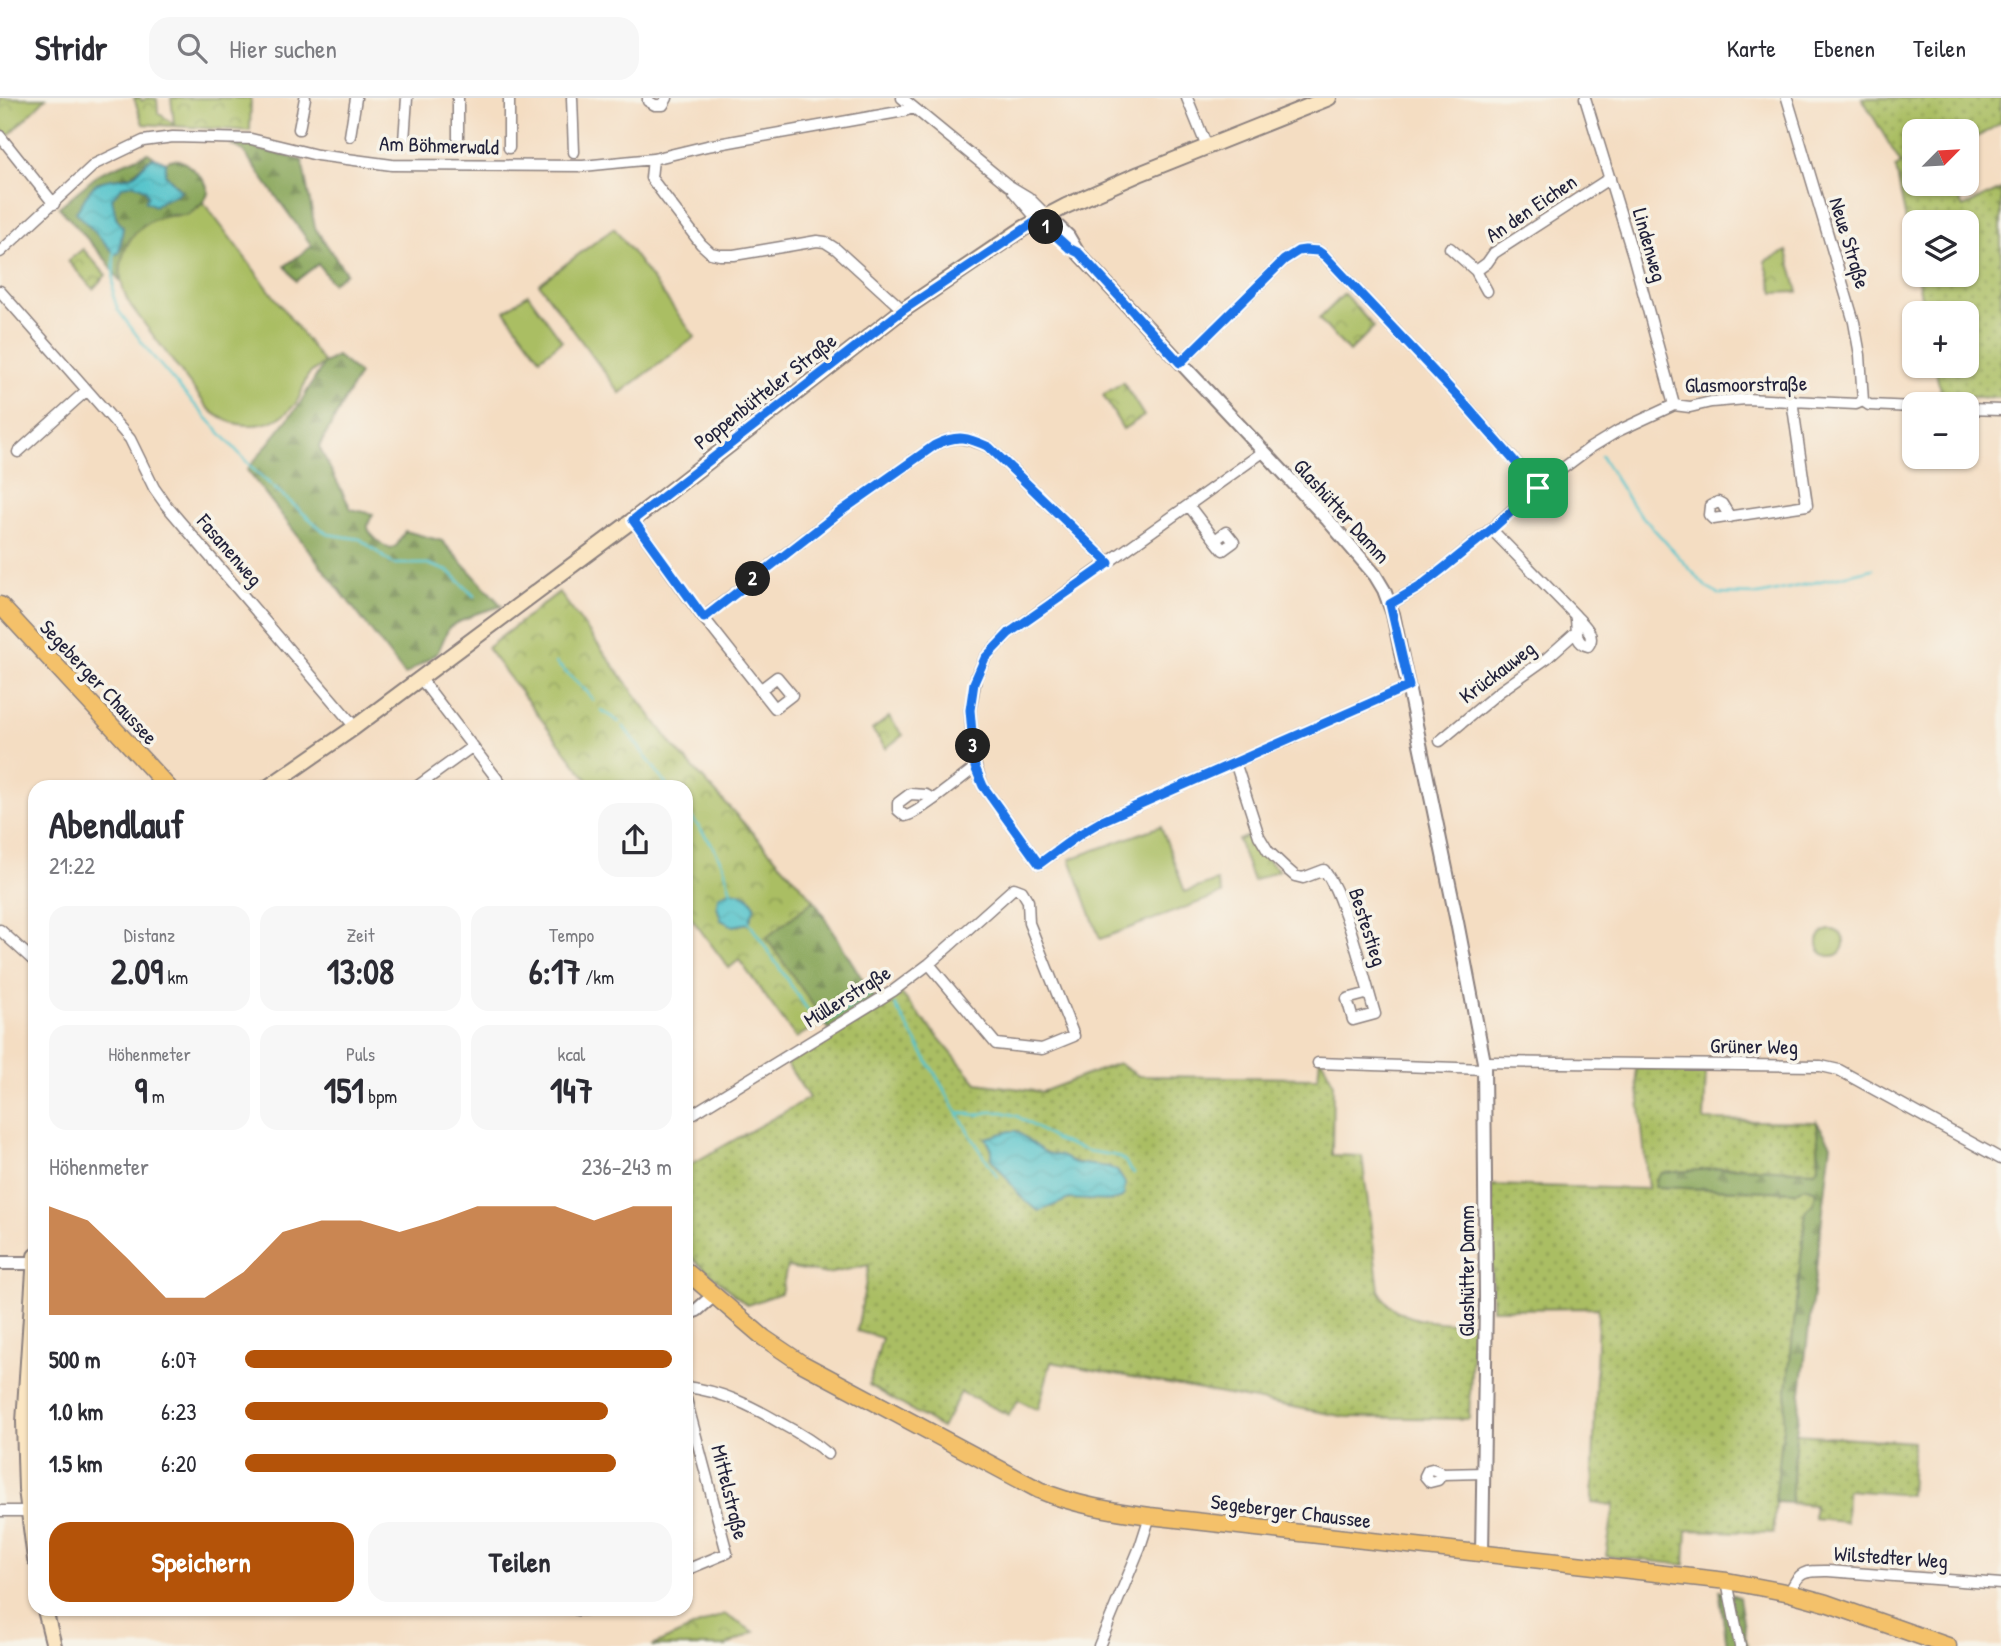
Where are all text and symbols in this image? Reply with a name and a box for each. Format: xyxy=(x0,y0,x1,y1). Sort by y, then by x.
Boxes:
search box xyxy=(149,17,639,80)
text: Stridr xyxy=(35,26,107,70)
icon: search xyxy=(173,29,211,67)
text: Hier suchen xyxy=(229,31,337,66)
text: Karte xyxy=(1727,32,1776,64)
text: Ebenen xyxy=(1814,32,1875,64)
text: Teilen xyxy=(1913,32,1966,64)
north arrow xyxy=(1902,119,1979,196)
map controls xyxy=(1902,119,1979,469)
street label: Am Böhmerwald xyxy=(379,128,499,162)
street label: An den Eichen xyxy=(1480,167,1582,249)
street label: Neue Straße xyxy=(1822,194,1878,292)
street label: Lindenweg xyxy=(1626,205,1674,285)
pin: 1 xyxy=(1028,209,1064,244)
button: layers xyxy=(1902,210,1979,287)
text: 1 xyxy=(1042,213,1049,239)
button: + xyxy=(1902,301,1979,378)
street label: Poppenbütteler Straße xyxy=(688,326,842,456)
street label: Glasmoorstraße xyxy=(1685,368,1807,400)
button: − xyxy=(1902,392,1979,469)
street label: Glashütter Damm xyxy=(1287,452,1397,570)
pin xyxy=(1508,458,1568,518)
icon: arrive xyxy=(1519,469,1557,507)
street label: Fasanenweg xyxy=(190,507,270,592)
pin: 2 xyxy=(736,561,770,596)
text: 2 xyxy=(748,565,757,591)
street label: Segeberger Chaussee xyxy=(33,613,165,751)
street label: Krückauweg xyxy=(1453,634,1541,710)
pin: 3 xyxy=(956,728,990,764)
text: 3 xyxy=(968,732,977,758)
text: Abendlauf xyxy=(49,798,184,850)
button: share xyxy=(598,803,672,877)
text: 21:22 xyxy=(49,850,95,881)
street label: Bestestieg xyxy=(1342,884,1394,970)
text: Distanz xyxy=(124,922,175,948)
text: Zeit xyxy=(347,922,375,948)
text: Tempo xyxy=(549,922,594,948)
text: 2.09 xyxy=(111,948,163,995)
text: 13:08 xyxy=(327,948,394,995)
text: 6:17 xyxy=(529,948,581,995)
street label: Müllerstraße xyxy=(798,958,896,1034)
text: km xyxy=(163,964,188,990)
text: /km xyxy=(581,964,614,990)
street label: Grüner Weg xyxy=(1710,1031,1798,1061)
text: Höhenmeter xyxy=(108,1041,191,1067)
text: Puls xyxy=(346,1041,375,1067)
text: kcal xyxy=(558,1041,585,1067)
text: 9 xyxy=(134,1067,147,1114)
text: 151 xyxy=(324,1067,364,1114)
text: 147 xyxy=(550,1067,593,1114)
text: m xyxy=(147,1083,165,1109)
text: bpm xyxy=(364,1083,397,1109)
text: Höhenmeter xyxy=(49,1151,149,1182)
text: 236–243 m xyxy=(581,1151,672,1182)
street label: Glashütter Damm xyxy=(1452,1205,1481,1337)
text: 500 m xyxy=(49,1344,100,1375)
text: 6:07 xyxy=(161,1344,197,1375)
text: 1.0 km xyxy=(49,1396,103,1427)
text: 6:23 xyxy=(161,1396,197,1427)
street label: Mittelstraße xyxy=(704,1442,756,1542)
text: 1.5 km xyxy=(49,1448,102,1479)
text: 6:20 xyxy=(161,1448,197,1479)
street label: Segeberger Chaussee xyxy=(1209,1487,1373,1535)
button: Speichern xyxy=(49,1522,354,1602)
button: Teilen xyxy=(368,1522,672,1602)
street label: Wilstedter Weg xyxy=(1833,1539,1949,1575)

